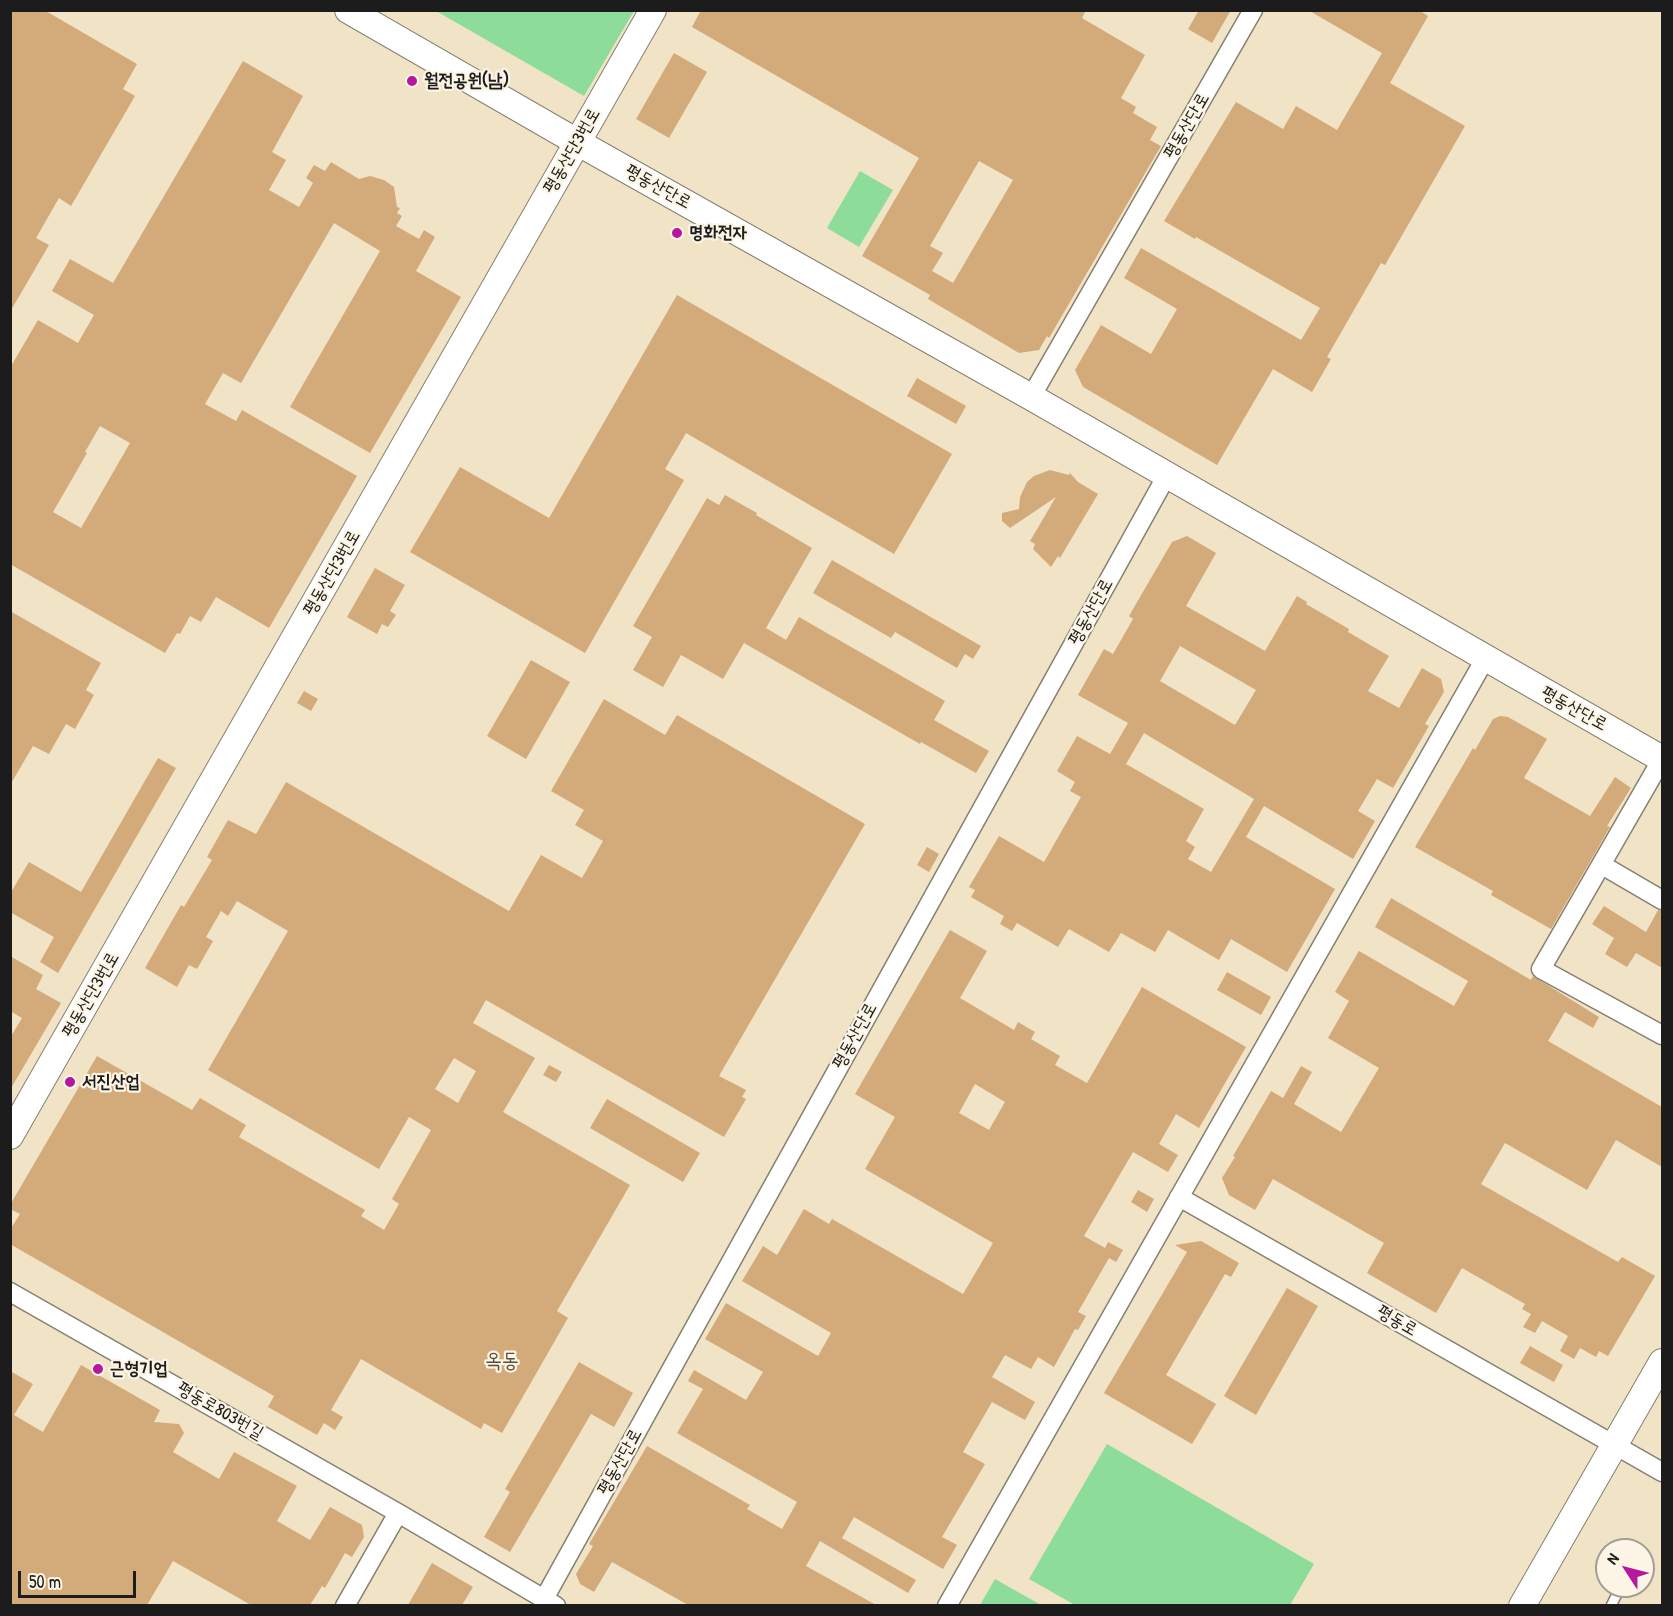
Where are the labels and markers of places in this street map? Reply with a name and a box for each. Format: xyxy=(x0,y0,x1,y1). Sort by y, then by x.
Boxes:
place label: 월전공원(남) xyxy=(424,70,509,92)
marker: 월전공원(남) xyxy=(405,74,419,88)
place label: 명화전자 xyxy=(689,222,747,244)
marker: 명화전자 xyxy=(670,226,684,240)
place label: 서진산업 xyxy=(82,1071,140,1093)
marker: 서진산업 xyxy=(63,1075,77,1089)
place label: 근형기업 xyxy=(110,1358,168,1380)
marker: 근형기업 xyxy=(91,1362,105,1376)

